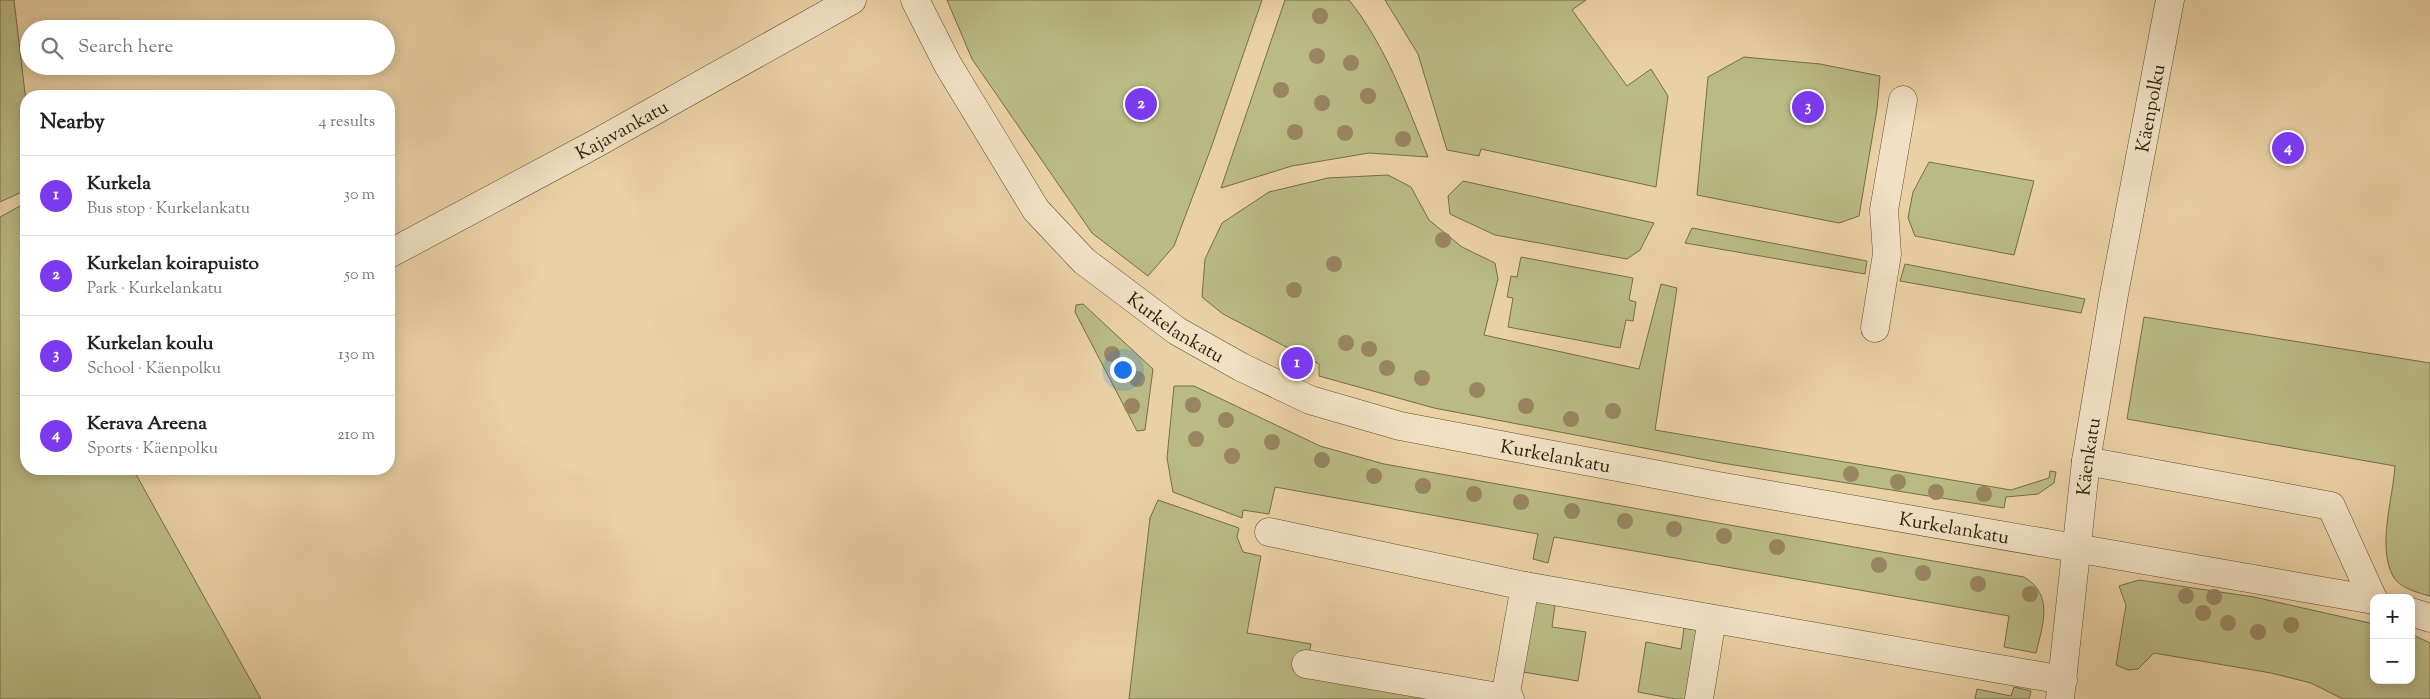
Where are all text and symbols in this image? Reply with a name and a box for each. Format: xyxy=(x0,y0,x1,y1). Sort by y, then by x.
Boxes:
search box xyxy=(20,20,395,75)
icon: search xyxy=(38,34,66,62)
text: Search here xyxy=(78,34,173,61)
street label: Käenpolku xyxy=(2130,62,2174,155)
pin: 2 xyxy=(1125,85,1157,123)
pin: 3 xyxy=(1792,88,1824,126)
street label: Kajavankatu xyxy=(572,94,674,168)
text: Nearby xyxy=(40,108,105,138)
text: 4 results xyxy=(319,111,375,134)
pin: 4 xyxy=(2272,129,2304,167)
text: Kurkela xyxy=(87,171,151,198)
text: 1 xyxy=(53,184,59,207)
text: 30 m xyxy=(344,184,375,207)
text: Bus stop · Kurkelankatu xyxy=(87,198,250,221)
text: Kurkelan koirapuisto xyxy=(87,251,259,278)
text: 2 xyxy=(52,264,60,287)
text: 50 m xyxy=(344,264,375,287)
text: Park · Kurkelankatu xyxy=(87,278,222,301)
street label: Kurkelankatu xyxy=(1120,287,1228,371)
text: Kurkelan koulu xyxy=(87,331,214,358)
text: 3 xyxy=(53,344,59,367)
text: 130 m xyxy=(338,344,375,367)
pin: 1 xyxy=(1281,344,1313,382)
your location xyxy=(1110,357,1136,383)
text: School · Käenpolku xyxy=(87,358,221,381)
text: Kerava Areena xyxy=(87,411,207,438)
street label: Käenkatu xyxy=(2071,416,2109,497)
text: 4 xyxy=(52,424,60,447)
text: 210 m xyxy=(337,424,375,447)
street label: Kurkelankatu xyxy=(1498,434,1613,481)
text: Sports · Käenpolku xyxy=(87,438,218,461)
street label: Kurkelankatu xyxy=(1897,507,2011,552)
map controls xyxy=(2370,594,2415,684)
button: + xyxy=(2370,594,2415,639)
button: − xyxy=(2370,639,2415,684)

